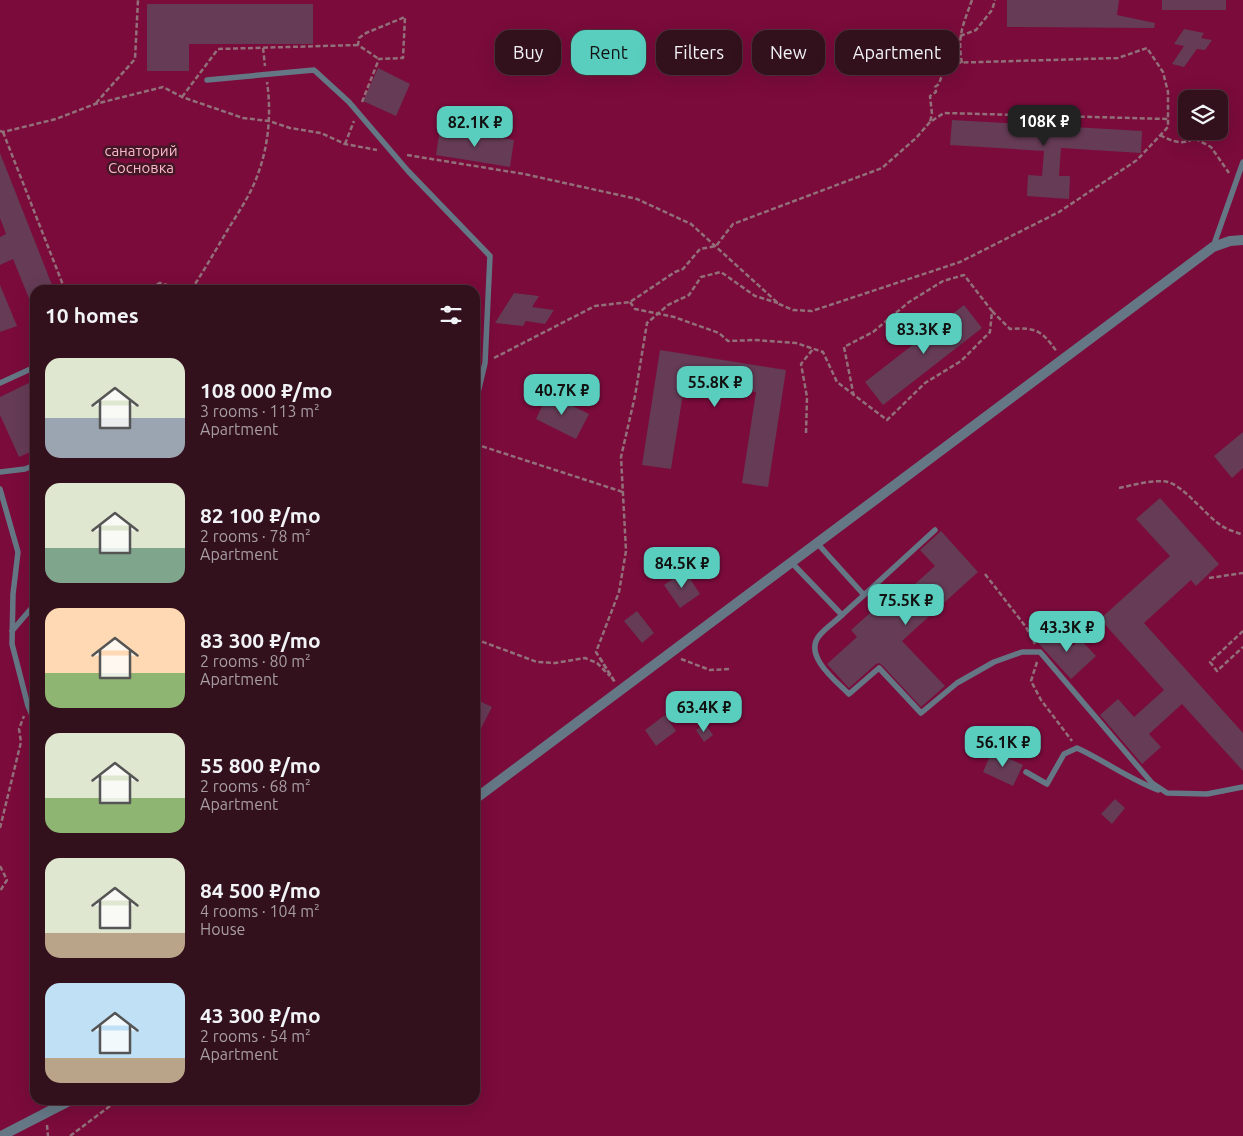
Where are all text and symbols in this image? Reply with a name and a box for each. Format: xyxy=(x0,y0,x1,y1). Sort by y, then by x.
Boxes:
chip: Buy xyxy=(495,30,561,75)
chip: Rent xyxy=(571,30,646,75)
chip: Filters xyxy=(656,30,742,75)
chip: New xyxy=(752,30,825,75)
chip: Apartment xyxy=(835,30,959,75)
map controls xyxy=(1178,90,1228,140)
button: layers xyxy=(1178,90,1228,140)
pin: 108K ₽ xyxy=(1003,104,1085,147)
pin: 82.1K ₽ xyxy=(429,106,521,148)
text: 108K ₽ xyxy=(1019,112,1069,130)
text: 82.1K ₽ xyxy=(448,113,502,131)
park label: санаторий Сосновка xyxy=(104,142,178,176)
icon: filters xyxy=(437,301,465,329)
text: 10 homes xyxy=(45,303,139,327)
pin: 83.3K ₽ xyxy=(878,312,970,355)
text: 83.3K ₽ xyxy=(897,320,951,338)
pin: 55.8K ₽ xyxy=(669,366,761,408)
text: 55.8K ₽ xyxy=(688,373,742,391)
pin: 40.7K ₽ xyxy=(516,374,608,416)
icon: home xyxy=(85,378,145,438)
text: 108 000 ₽/mo xyxy=(200,378,332,402)
text: 40.7K ₽ xyxy=(535,381,589,399)
text: 3 rooms · 113 m² xyxy=(200,402,320,420)
text: Apartment xyxy=(200,420,278,438)
icon: home xyxy=(85,503,145,563)
text: 82 100 ₽/mo xyxy=(200,503,321,527)
text: 2 rooms · 78 m² xyxy=(200,527,311,545)
text: Apartment xyxy=(200,545,278,563)
pin: 84.5K ₽ xyxy=(636,546,728,589)
text: 84.5K ₽ xyxy=(655,554,709,572)
pin: 75.5K ₽ xyxy=(860,584,952,626)
text: 75.5K ₽ xyxy=(879,591,933,609)
pin: 43.3K ₽ xyxy=(1021,610,1113,653)
text: 43.3K ₽ xyxy=(1040,618,1094,636)
icon: home xyxy=(85,628,145,688)
text: 83 300 ₽/mo xyxy=(200,628,321,652)
text: 2 rooms · 80 m² xyxy=(200,652,311,670)
text: Apartment xyxy=(200,670,278,688)
pin: 63.4K ₽ xyxy=(658,690,750,733)
text: 63.4K ₽ xyxy=(677,698,731,716)
pin: 56.1K ₽ xyxy=(957,726,1049,768)
text: 56.1K ₽ xyxy=(976,733,1030,751)
icon: home xyxy=(85,753,145,813)
text: 55 800 ₽/mo xyxy=(200,753,321,777)
text: 2 rooms · 68 m² xyxy=(200,777,311,795)
text: Apartment xyxy=(200,795,278,813)
icon: home xyxy=(85,878,145,938)
text: 84 500 ₽/mo xyxy=(200,878,321,902)
text: 4 rooms · 104 m² xyxy=(200,902,320,920)
text: House xyxy=(200,920,245,938)
icon: home xyxy=(85,1003,145,1063)
text: 43 300 ₽/mo xyxy=(200,1003,321,1027)
text: 2 rooms · 54 m² xyxy=(200,1027,311,1045)
text: Apartment xyxy=(200,1045,278,1063)

